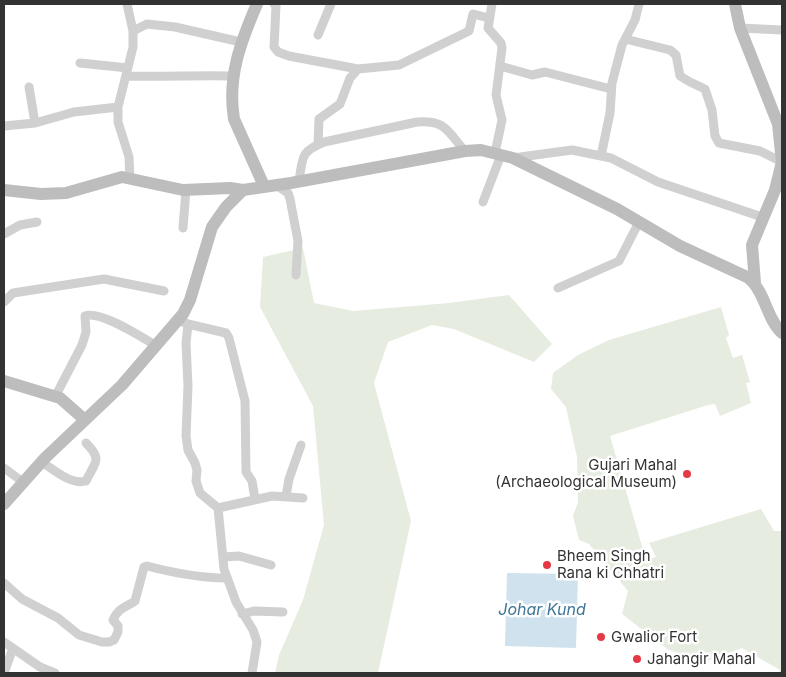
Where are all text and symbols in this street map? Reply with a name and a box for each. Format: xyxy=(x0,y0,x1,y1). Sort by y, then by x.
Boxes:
place label: Gujari Mahal (Archaeological Museum) xyxy=(495,456,677,491)
marker: Gujari Mahal (Archaeological Museum) xyxy=(681,468,693,480)
place label: Bheem Singh Rana ki Chhatri xyxy=(557,547,664,582)
marker: Bheem Singh Rana ki Chhatri xyxy=(541,559,553,571)
water label: Johar Kund xyxy=(498,600,586,620)
place label: Gwalior Fort xyxy=(611,628,697,646)
marker: Gwalior Fort xyxy=(595,631,607,643)
place label: Jahangir Mahal xyxy=(647,650,756,668)
marker: Jahangir Mahal xyxy=(631,653,643,665)

